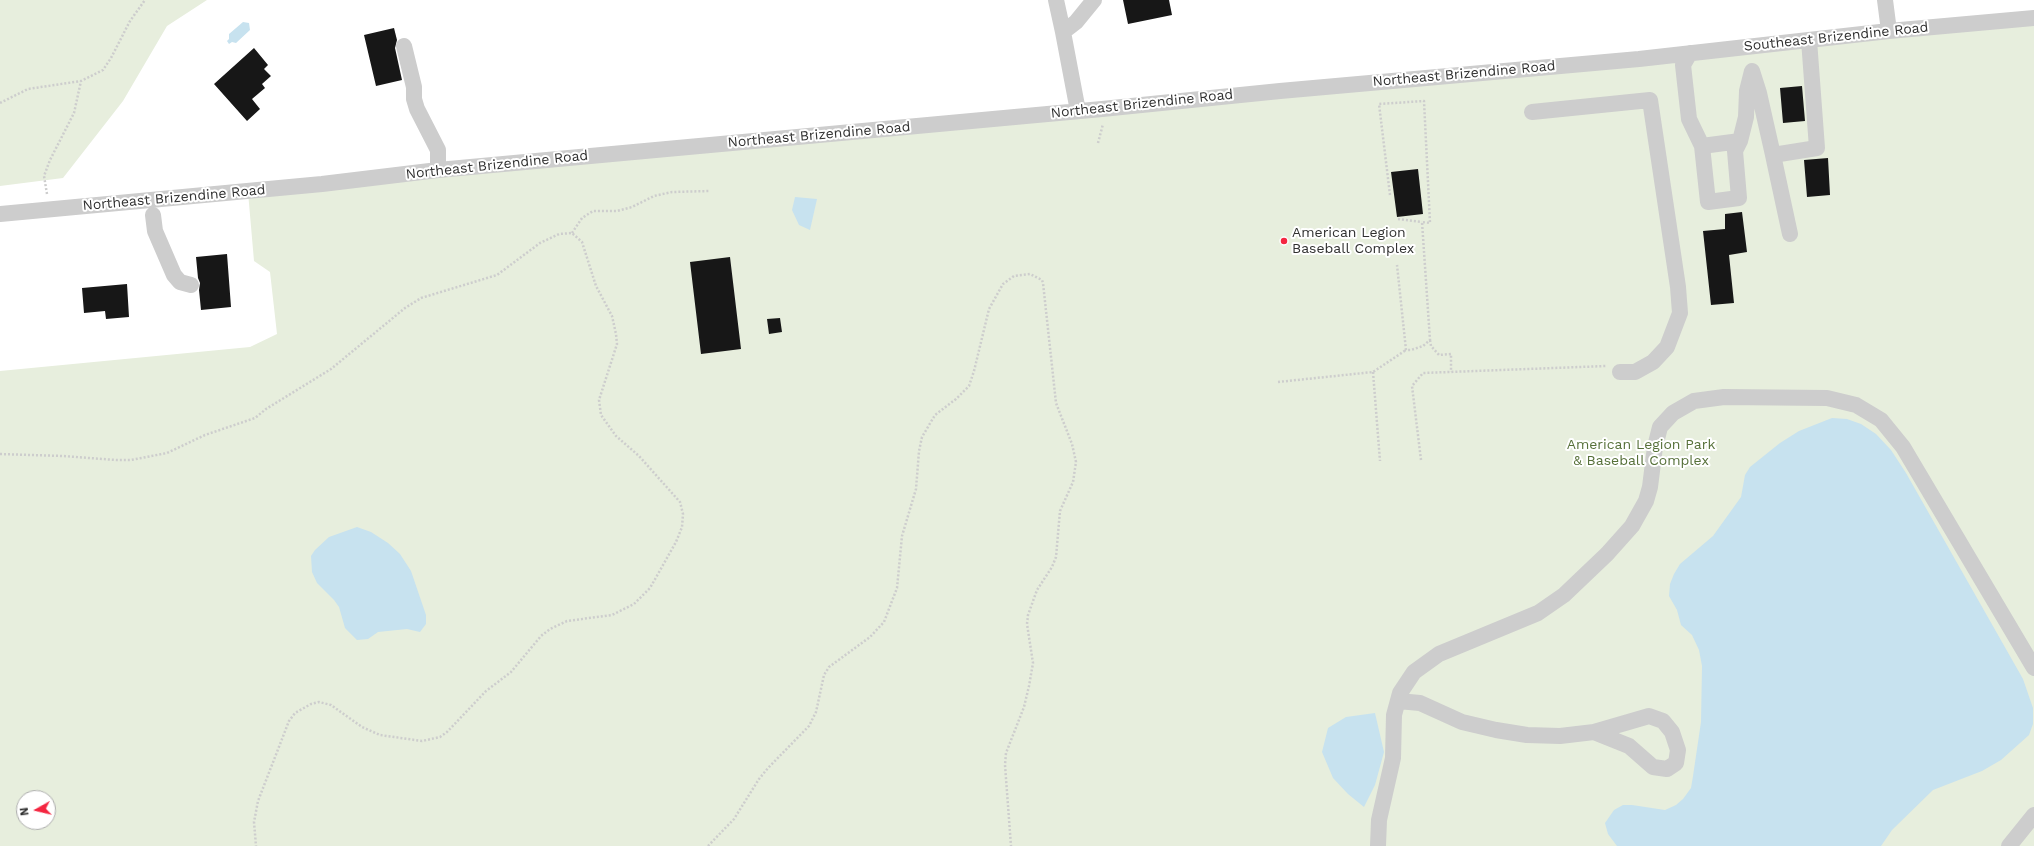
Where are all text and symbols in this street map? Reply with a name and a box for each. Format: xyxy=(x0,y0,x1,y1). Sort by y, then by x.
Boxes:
street label: Southeast Brizendine Road xyxy=(1743,19,1929,55)
street label: Northeast Brizendine Road xyxy=(1372,58,1556,90)
street label: Northeast Brizendine Road xyxy=(1050,86,1234,122)
street label: Northeast Brizendine Road xyxy=(727,119,911,151)
street label: Northeast Brizendine Road xyxy=(405,147,589,183)
street label: Northeast Brizendine Road xyxy=(82,182,266,214)
place label: American Legion Baseball Complex xyxy=(1292,225,1414,258)
marker: American Legion Baseball Complex xyxy=(1279,236,1289,246)
park label: American Legion Park & Baseball Complex xyxy=(1567,437,1715,470)
north arrow xyxy=(16,790,56,830)
text: N xyxy=(18,807,32,817)

